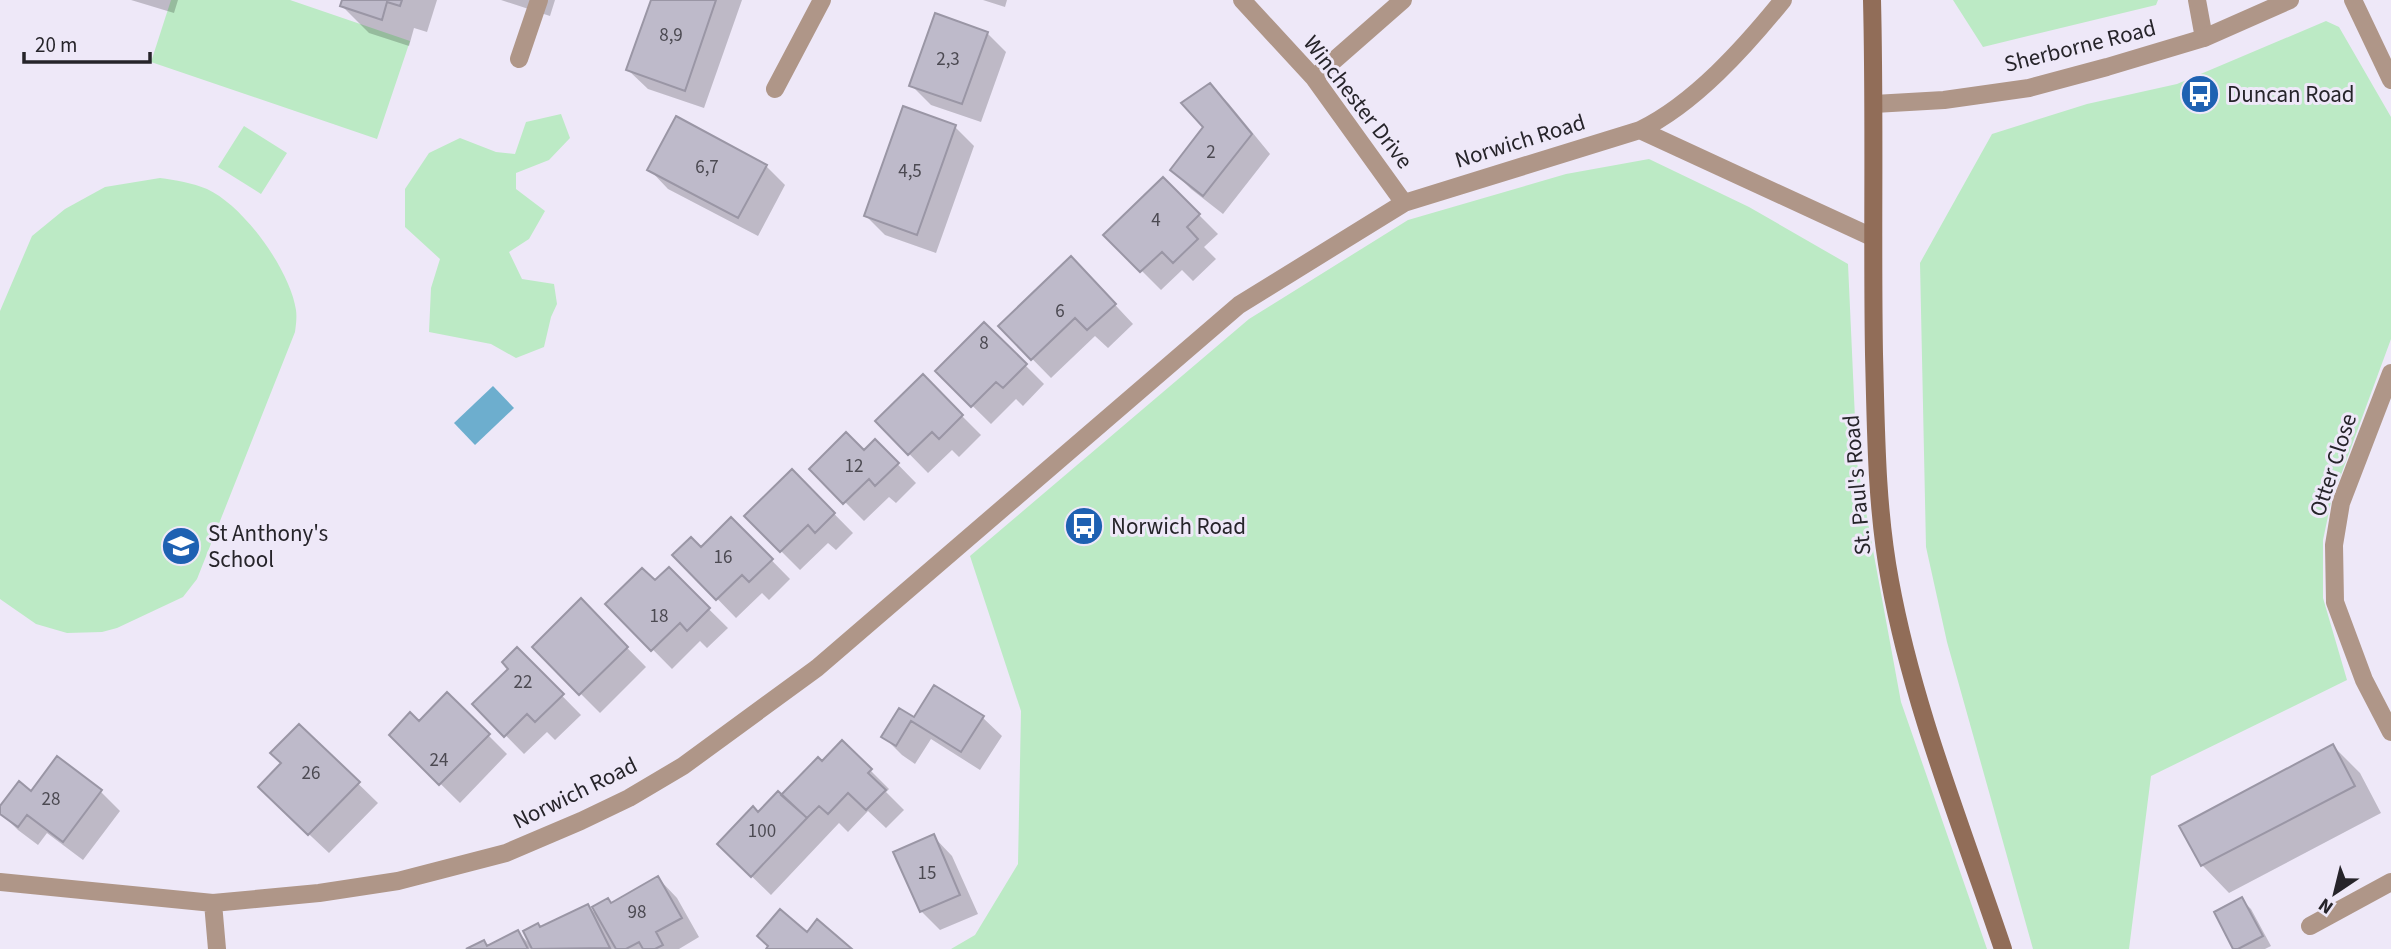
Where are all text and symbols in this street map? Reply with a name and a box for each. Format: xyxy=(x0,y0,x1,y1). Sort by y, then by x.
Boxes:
street label: Sherborne Road xyxy=(2001,11,2159,81)
scale bar xyxy=(24,21,150,65)
house number: 8,9 xyxy=(659,22,683,49)
street label: Winchester Drive xyxy=(1295,28,1421,176)
text: 20 m xyxy=(35,30,77,60)
house number: 2,3 xyxy=(936,46,960,73)
bus stop icon: Duncan Road xyxy=(2179,73,2221,115)
place label: Duncan Road xyxy=(2227,78,2355,111)
street label: Norwich Road xyxy=(1451,105,1589,177)
house number: 2 xyxy=(1206,139,1216,166)
house number: 6,7 xyxy=(695,154,719,181)
house number: 4,5 xyxy=(898,158,922,185)
house number: 4 xyxy=(1151,207,1161,234)
house number: 6 xyxy=(1055,298,1065,325)
house number: 8 xyxy=(979,330,989,357)
street label: Otter Close xyxy=(2301,409,2365,521)
street label: St. Paul's Road xyxy=(1834,413,1880,557)
house number: 12 xyxy=(845,453,863,480)
bus stop icon: Norwich Road xyxy=(1063,505,1105,547)
place label: Norwich Road xyxy=(1111,510,1246,543)
place label: St Anthony's School xyxy=(208,517,328,576)
school or university icon: St Anthony's School xyxy=(160,525,202,567)
house number: 16 xyxy=(714,544,732,571)
house number: 18 xyxy=(650,603,668,630)
house number: 22 xyxy=(514,669,532,696)
house number: 24 xyxy=(430,747,448,774)
street label: Norwich Road xyxy=(507,749,643,837)
house number: 26 xyxy=(302,760,320,787)
house number: 28 xyxy=(42,786,60,813)
house number: 100 xyxy=(748,818,776,845)
north arrow xyxy=(2300,858,2370,928)
house number: 15 xyxy=(918,860,936,887)
text: N xyxy=(2313,891,2339,920)
house number: 98 xyxy=(628,899,646,926)

